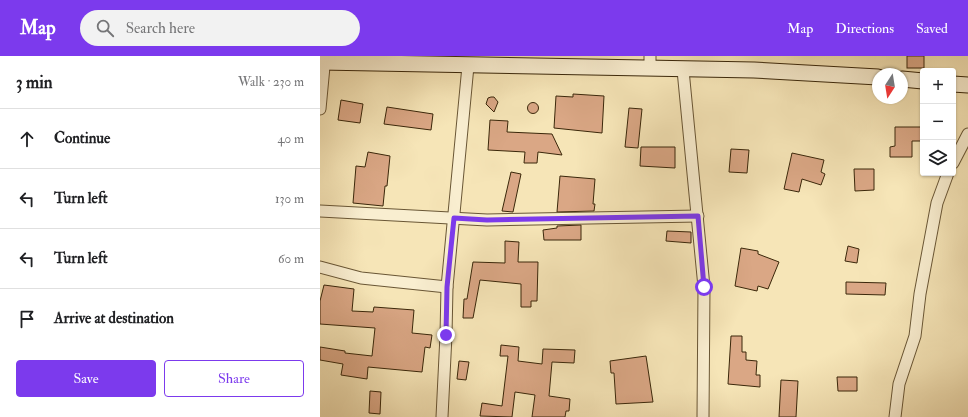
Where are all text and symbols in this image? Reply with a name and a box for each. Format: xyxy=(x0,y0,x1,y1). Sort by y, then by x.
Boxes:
search box xyxy=(80,10,360,46)
text: Map xyxy=(20,16,56,40)
icon: search xyxy=(94,17,116,39)
text: Search here xyxy=(126,19,195,38)
text: Map xyxy=(787,20,813,37)
text: Directions xyxy=(835,20,894,37)
text: Saved xyxy=(916,20,948,37)
north arrow xyxy=(872,68,908,104)
map controls xyxy=(920,68,956,176)
button: + xyxy=(920,68,956,104)
text: 3 min xyxy=(16,72,53,93)
text: Walk · 230 m xyxy=(238,74,304,90)
button: − xyxy=(920,104,956,140)
icon: ahead xyxy=(16,128,38,150)
text: Continue xyxy=(54,129,110,148)
text: 40 m xyxy=(278,131,304,147)
button: layers xyxy=(920,140,956,176)
icon: left xyxy=(16,188,38,210)
text: Turn left xyxy=(54,189,108,208)
text: 130 m xyxy=(275,191,304,207)
icon: left xyxy=(16,248,38,270)
text: Turn left xyxy=(54,249,108,268)
text: 60 m xyxy=(278,251,304,267)
route start xyxy=(695,278,713,296)
icon: arrive xyxy=(16,308,38,330)
text: Arrive at destination xyxy=(54,309,174,328)
route end xyxy=(437,326,455,344)
button: Save xyxy=(16,360,156,397)
button: Share xyxy=(164,360,304,397)

